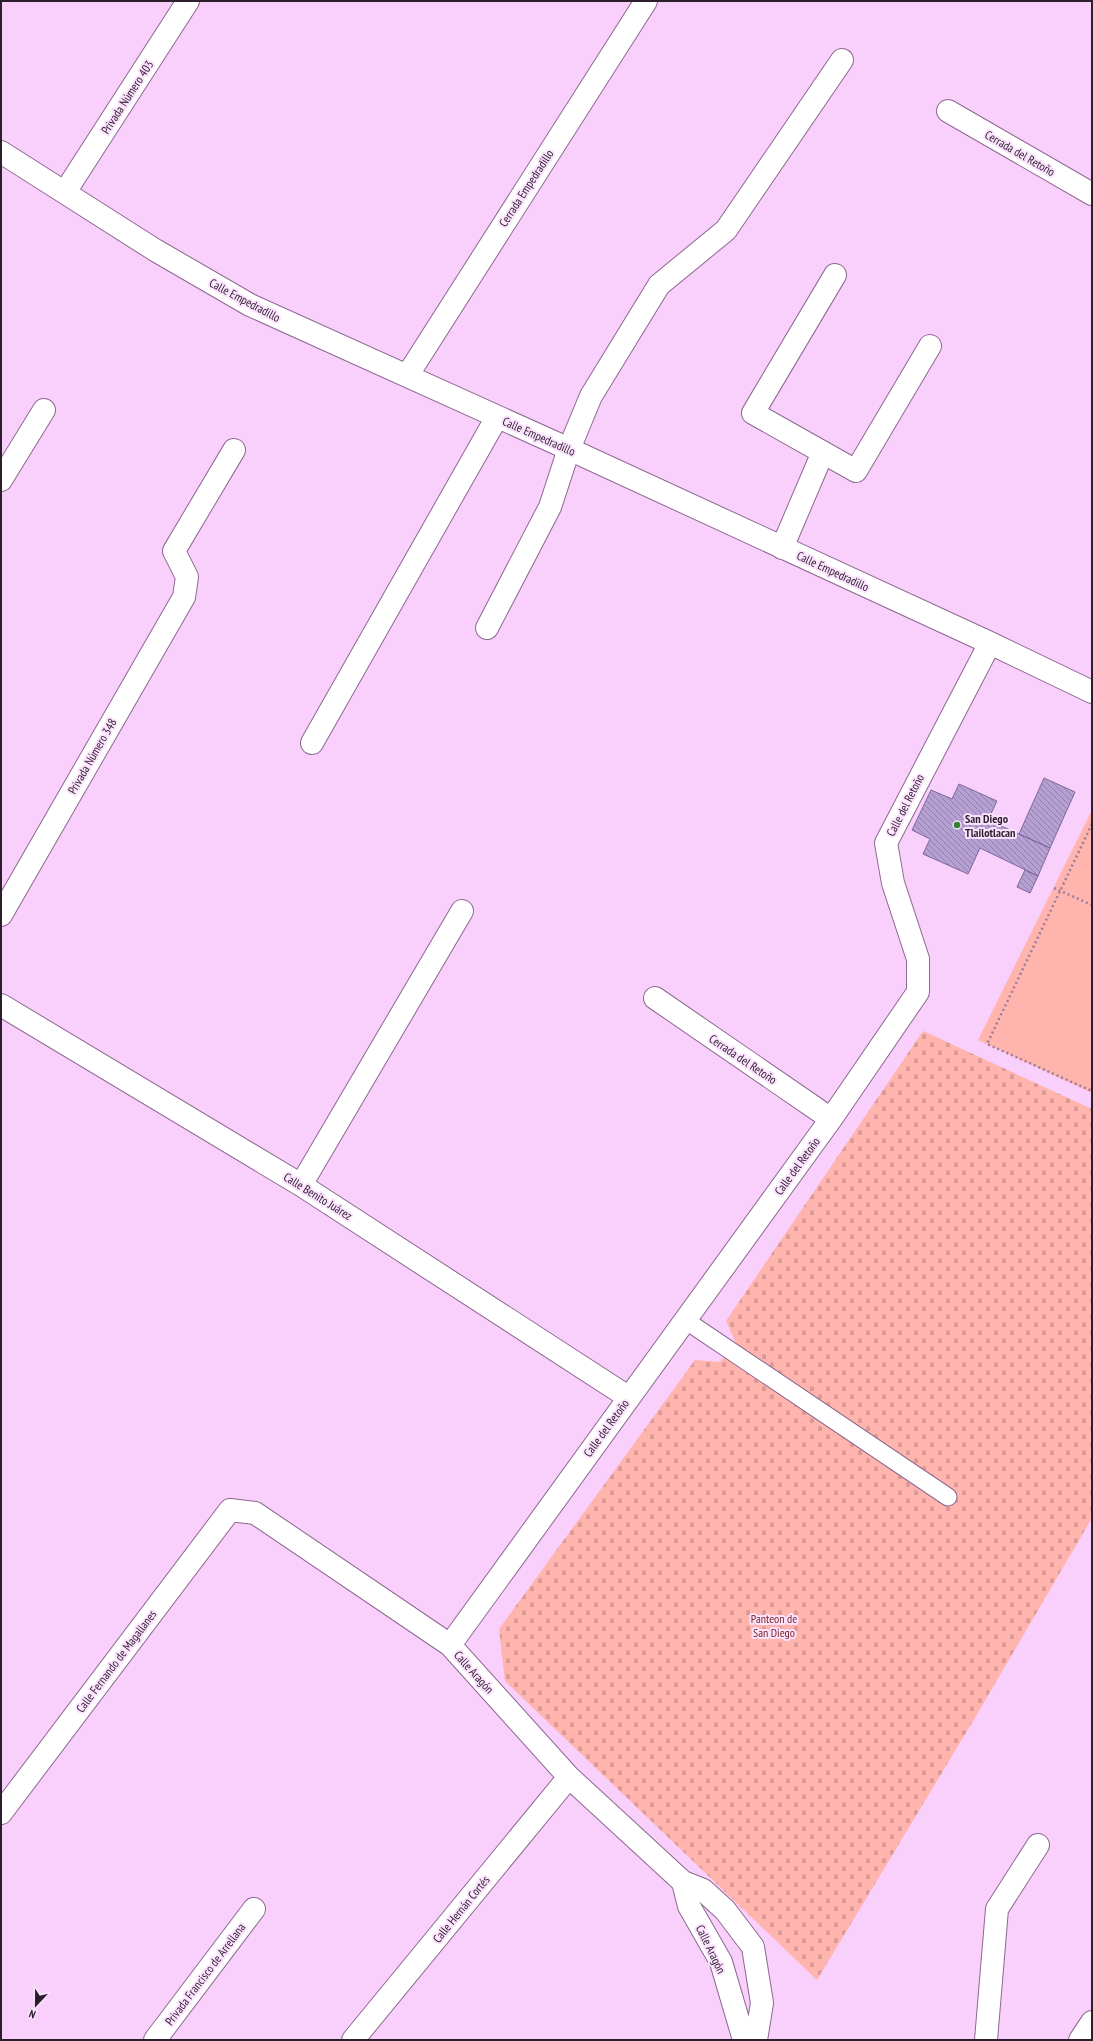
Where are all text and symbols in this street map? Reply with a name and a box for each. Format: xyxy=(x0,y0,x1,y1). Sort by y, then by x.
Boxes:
street label: Privada Número 403 xyxy=(98,57,156,137)
street label: Cerrada del Retoño xyxy=(982,127,1058,179)
street label: Cerrada Empedradillo xyxy=(495,147,557,229)
street label: Calle Empedradillo xyxy=(207,275,283,325)
street label: Calle Empedradillo xyxy=(500,413,578,459)
street label: Calle Empedradillo xyxy=(794,548,872,594)
street label: Privada Número 348 xyxy=(64,716,120,796)
street label: Calle del Retoño xyxy=(883,771,927,839)
place label: San Diego Tlailotlacan xyxy=(965,811,1015,840)
marker: San Diego Tlailotlacan xyxy=(952,820,962,830)
street label: Cerrada del Retoño xyxy=(706,1031,780,1087)
street label: Calle del Retoño xyxy=(771,1134,823,1198)
street label: Calle Benito Juárez xyxy=(281,1169,355,1223)
street label: Calle del Retoño xyxy=(580,1396,632,1460)
street label: Calle Fernando de Magallanes xyxy=(73,1607,159,1715)
park label: Panteon de San Diego xyxy=(751,1611,797,1640)
street label: Calle Aragón xyxy=(451,1648,497,1696)
street label: Calle Hernán Cortés xyxy=(429,1872,493,1946)
street label: Privada Francisco de Arrellana xyxy=(162,1920,248,2028)
street label: Calle Aragón xyxy=(693,1922,729,1976)
north arrow xyxy=(16,1985,56,2025)
text: N xyxy=(27,2007,38,2022)

